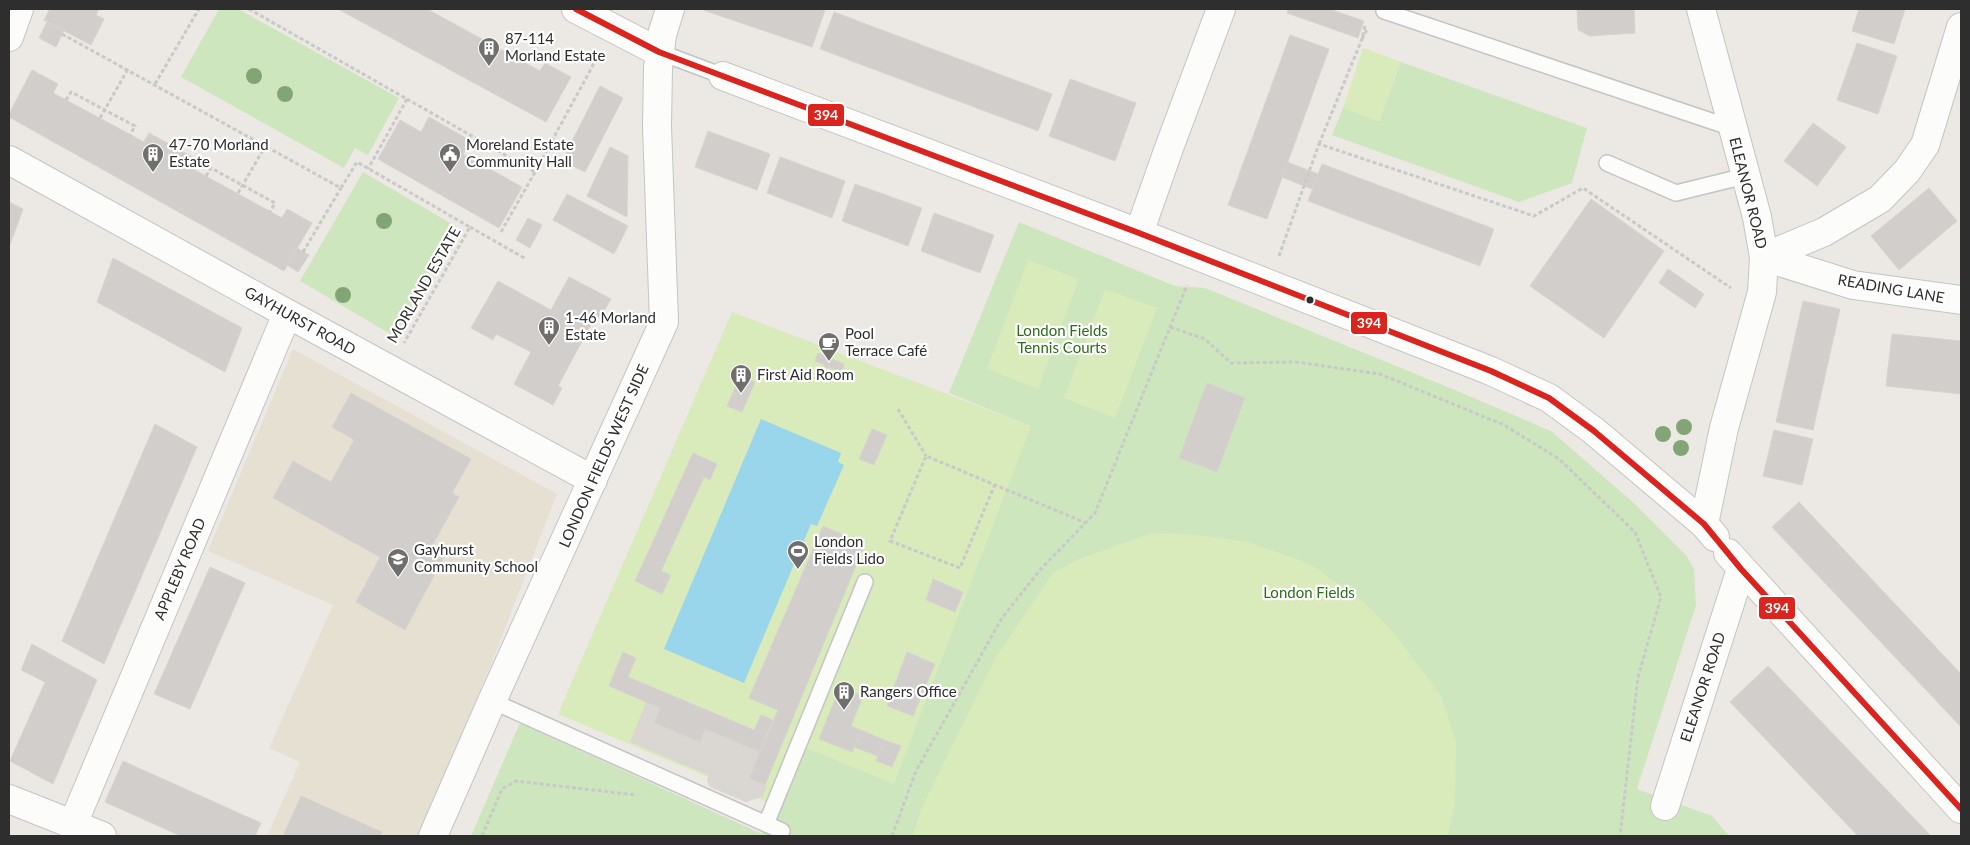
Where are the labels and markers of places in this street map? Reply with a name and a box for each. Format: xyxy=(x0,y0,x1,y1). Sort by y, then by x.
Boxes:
place label: 87-114 Morland Estate xyxy=(505,29,605,64)
building icon: 87-114 Morland Estate xyxy=(477,36,501,67)
place label: 47-70 Morland Estate xyxy=(169,135,269,170)
place label: Moreland Estate Community Hall xyxy=(466,135,574,170)
building icon: 47-70 Morland Estate xyxy=(141,142,165,173)
public building icon: Moreland Estate Community Hall xyxy=(438,142,462,173)
unlabelled marker xyxy=(1305,295,1315,305)
place label: 1-46 Morland Estate xyxy=(565,308,656,343)
building icon: 1-46 Morland Estate xyxy=(537,315,561,346)
place label: Pool Terrace Café xyxy=(845,324,927,359)
cafe icon: Pool Terrace Café xyxy=(817,331,841,362)
building icon: First Aid Room xyxy=(729,363,753,394)
place label: First Aid Room xyxy=(757,365,854,383)
place label: London Fields Lido xyxy=(814,532,884,567)
sports icon: London Fields Lido xyxy=(786,539,810,570)
place label: Gayhurst Community School xyxy=(414,540,538,575)
school or university icon: Gayhurst Community School xyxy=(386,547,410,578)
building icon: Rangers Office xyxy=(832,680,856,711)
place label: Rangers Office xyxy=(860,682,957,700)

